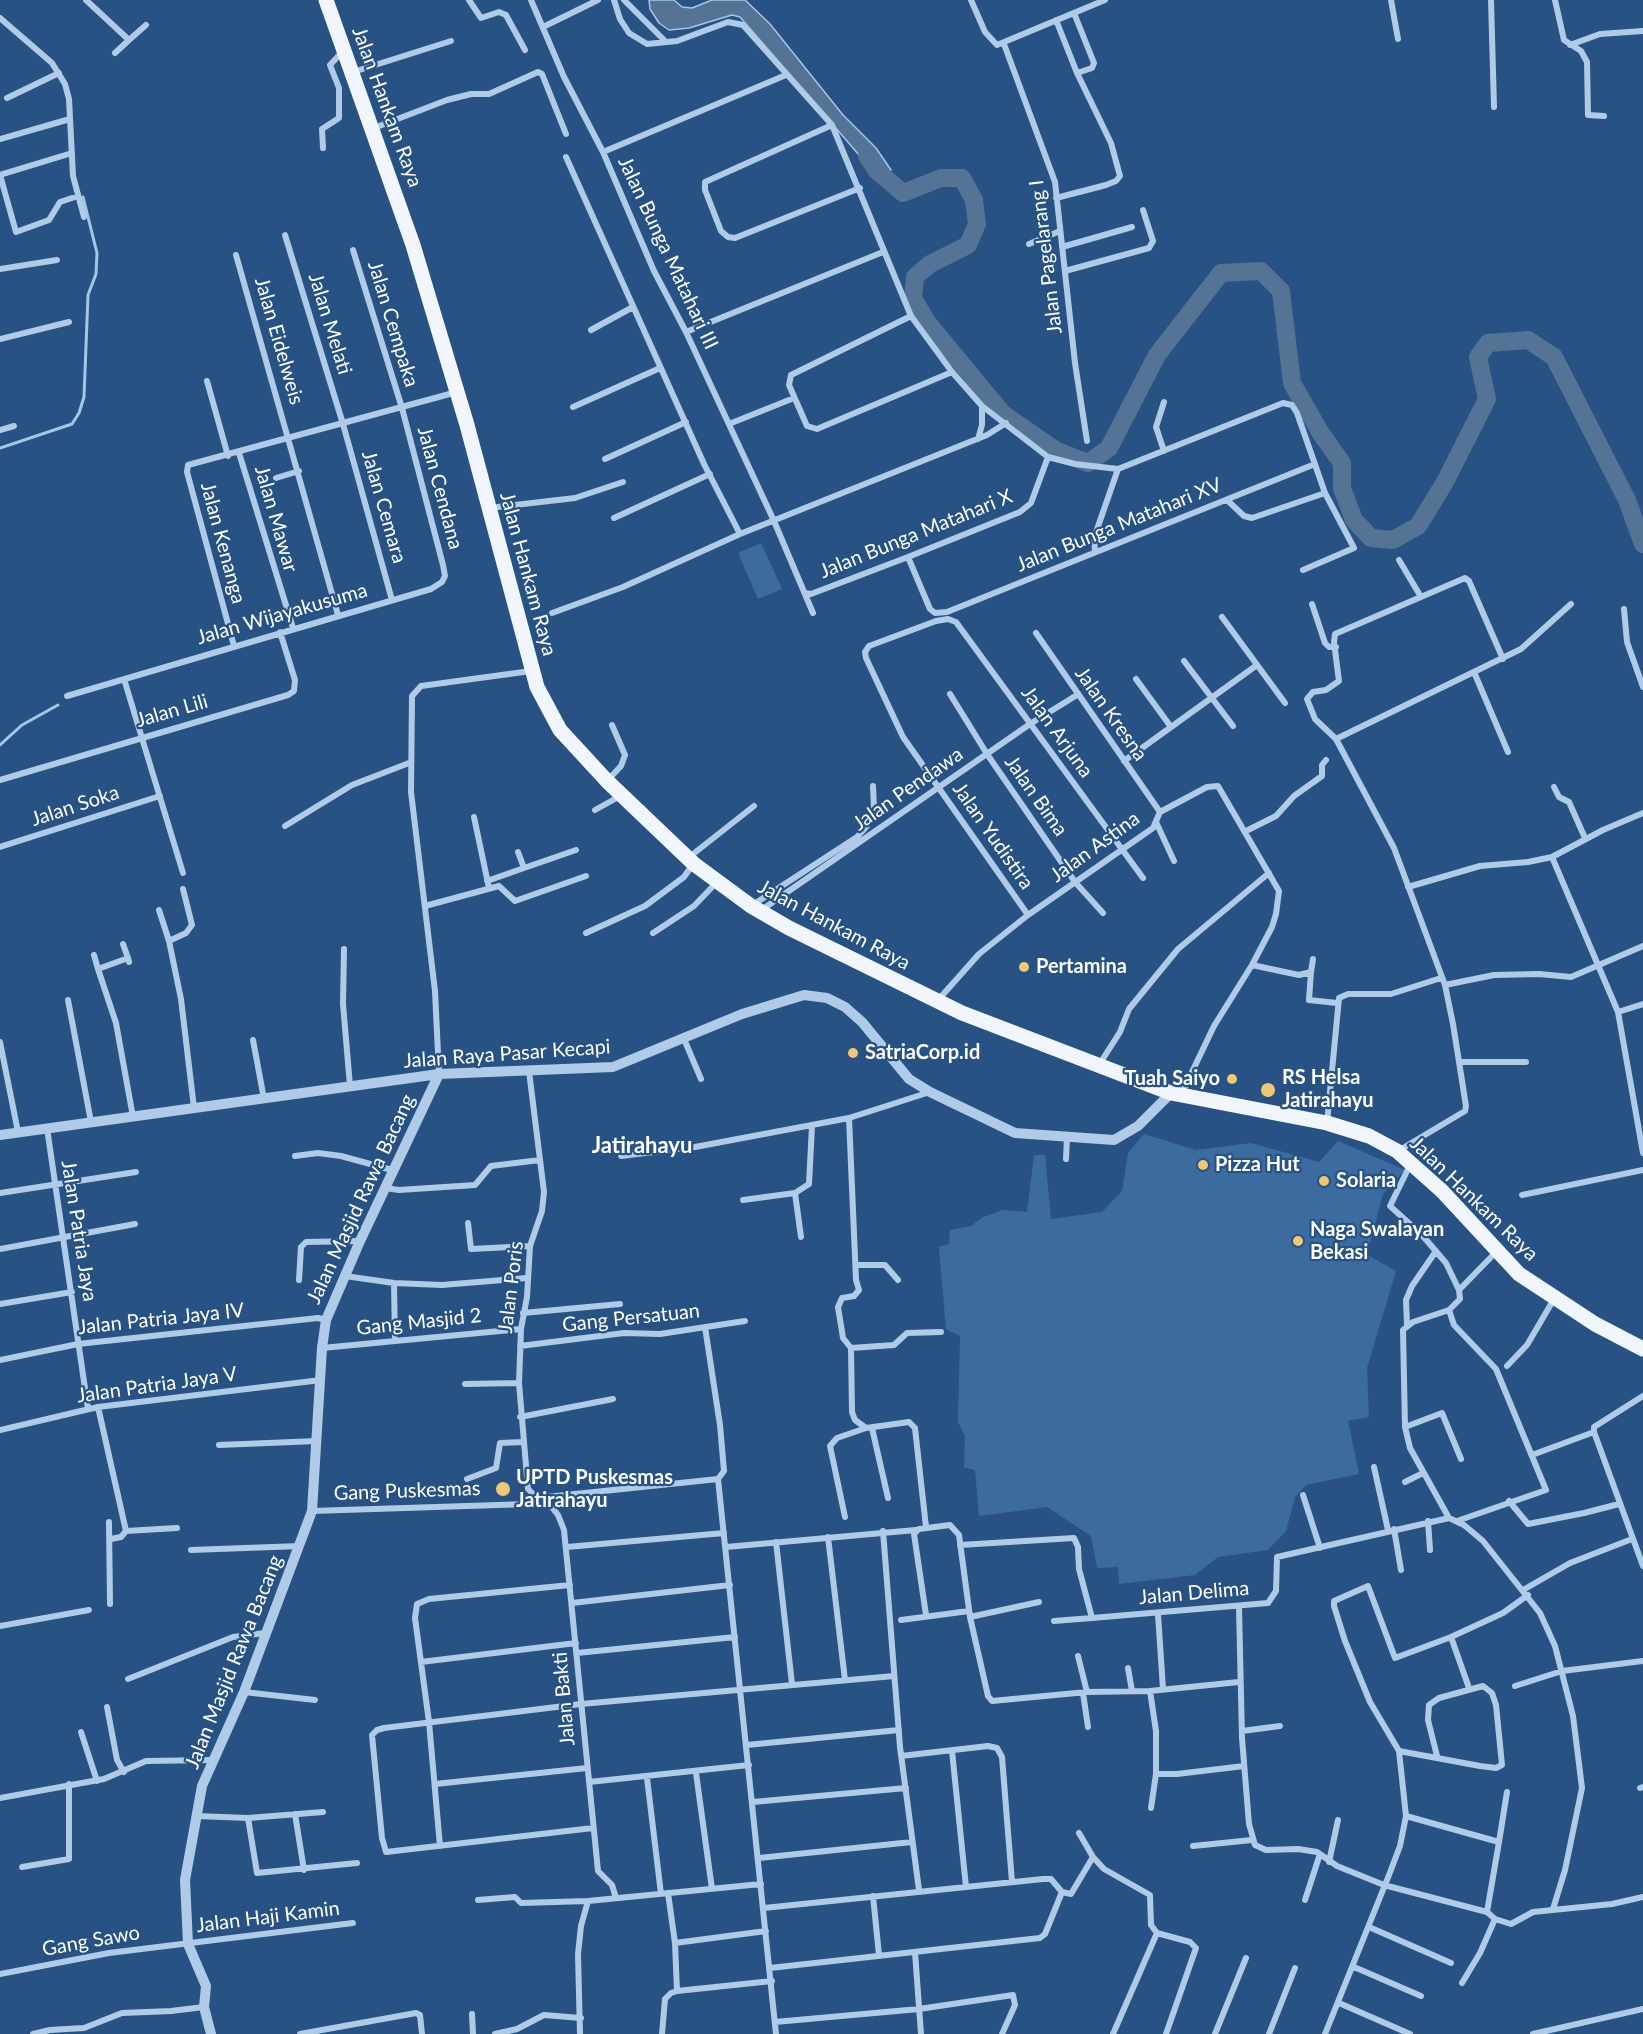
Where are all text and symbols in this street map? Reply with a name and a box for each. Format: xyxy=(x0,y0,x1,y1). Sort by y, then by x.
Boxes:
street label: Jalan Hankam Raya xyxy=(347,24,427,190)
street label: Jalan Bunga Matahari III xyxy=(613,153,723,353)
street label: Jalan Pagelarang I xyxy=(1025,178,1067,336)
street label: Jalan Cempaka xyxy=(362,258,424,390)
street label: Jalan Melati xyxy=(303,270,357,378)
street label: Jalan Eidelweis xyxy=(249,275,309,407)
street label: Jalan Cendana xyxy=(412,424,468,552)
street label: Jalan Cemara xyxy=(356,448,412,566)
street label: Jalan Mawar xyxy=(249,463,303,575)
street label: Jalan Bunga Matahari XV xyxy=(1013,473,1225,577)
street label: Jalan Kenanga xyxy=(195,480,251,606)
street label: Jalan Bunga Matahari X xyxy=(816,484,1016,584)
street label: Jalan Hankam Raya xyxy=(495,489,561,659)
street label: Jalan Wijayakusuma xyxy=(194,578,370,650)
street label: Jalan Kresna xyxy=(1070,662,1152,766)
street label: Jalan Arjuna xyxy=(1016,682,1098,782)
street label: Jalan Lili xyxy=(133,689,211,733)
street label: Jalan Pendawa xyxy=(848,742,968,836)
street label: Jalan Bima xyxy=(1000,751,1072,841)
street label: Jalan Yudistira xyxy=(947,778,1039,894)
street label: Jalan Soka xyxy=(28,781,122,831)
street label: Jalan Astina xyxy=(1046,807,1144,887)
street label: Jalan Hankam Raya xyxy=(754,875,914,975)
place label: Pertamina xyxy=(1036,955,1127,979)
marker: Pertamina xyxy=(1017,960,1031,974)
street label: Jalan Raya Pasar Kecapi xyxy=(403,1035,611,1073)
place label: SatriaCorp.id xyxy=(865,1041,980,1065)
marker: SatriaCorp.id xyxy=(846,1046,860,1060)
place label: RS Helsa Jatirahayu xyxy=(1282,1066,1374,1113)
place label: Tuah Saiyo xyxy=(1125,1067,1220,1091)
marker: Tuah Saiyo xyxy=(1225,1072,1239,1086)
marker: RS Helsa Jatirahayu xyxy=(1259,1081,1277,1099)
street label: Jalan Masjid Rawa Bacang xyxy=(302,1090,420,1308)
street label: Jalan Hankam Raya xyxy=(1405,1132,1543,1266)
district label: Jatirahayu xyxy=(592,1133,692,1159)
place label: Pizza Hut xyxy=(1215,1153,1300,1177)
marker: Pizza Hut xyxy=(1196,1158,1210,1172)
street label: Jalan Patria Jaya xyxy=(56,1159,102,1303)
place label: Solaria xyxy=(1336,1169,1396,1193)
marker: Solaria xyxy=(1317,1174,1331,1188)
place label: Naga Swalayan Bekasi xyxy=(1310,1218,1444,1265)
marker: Naga Swalayan Bekasi xyxy=(1291,1234,1305,1248)
street label: Jalan Poris xyxy=(493,1240,529,1334)
street label: Jalan Patria Jaya IV xyxy=(77,1298,245,1340)
street label: Gang Persatuan xyxy=(561,1299,701,1337)
street label: Gang Masjid 2 xyxy=(355,1304,483,1340)
street label: Jalan Patria Jaya V xyxy=(76,1362,238,1408)
place label: UPTD Puskesmas Jatirahayu xyxy=(516,1466,673,1513)
street label: Gang Puskesmas xyxy=(333,1476,481,1506)
marker: UPTD Puskesmas Jatirahayu xyxy=(494,1480,512,1498)
street label: Jalan Masjid Rawa Bacang xyxy=(180,1552,288,1772)
street label: Jalan Delima xyxy=(1138,1576,1250,1610)
street label: Jalan Bakti xyxy=(548,1651,580,1747)
street label: Jalan Haji Kamin xyxy=(195,1896,341,1938)
street label: Gang Sawo xyxy=(40,1921,142,1961)

